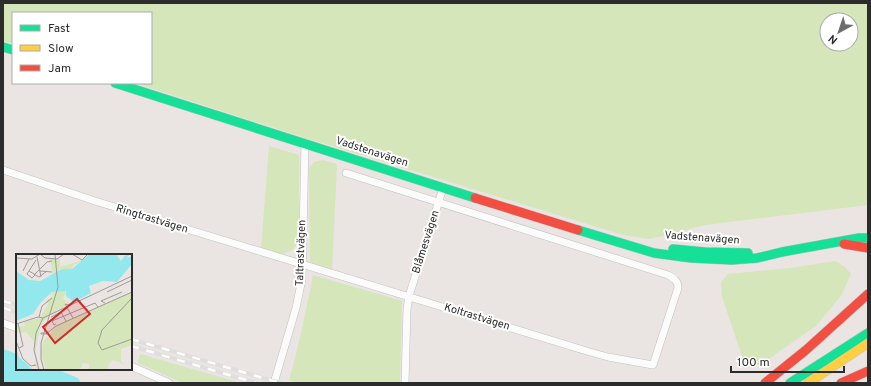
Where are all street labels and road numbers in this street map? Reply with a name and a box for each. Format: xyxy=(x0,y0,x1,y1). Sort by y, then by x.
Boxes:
street label: Vadstenavägen xyxy=(334,134,410,170)
street label: Ringtrastvägen xyxy=(114,201,190,237)
street label: Blåmesvägen xyxy=(409,209,443,275)
street label: Taltrastvägen xyxy=(293,220,309,286)
street label: Vadstenavägen xyxy=(664,228,740,248)
street label: Koltrastvägen xyxy=(442,300,512,334)

